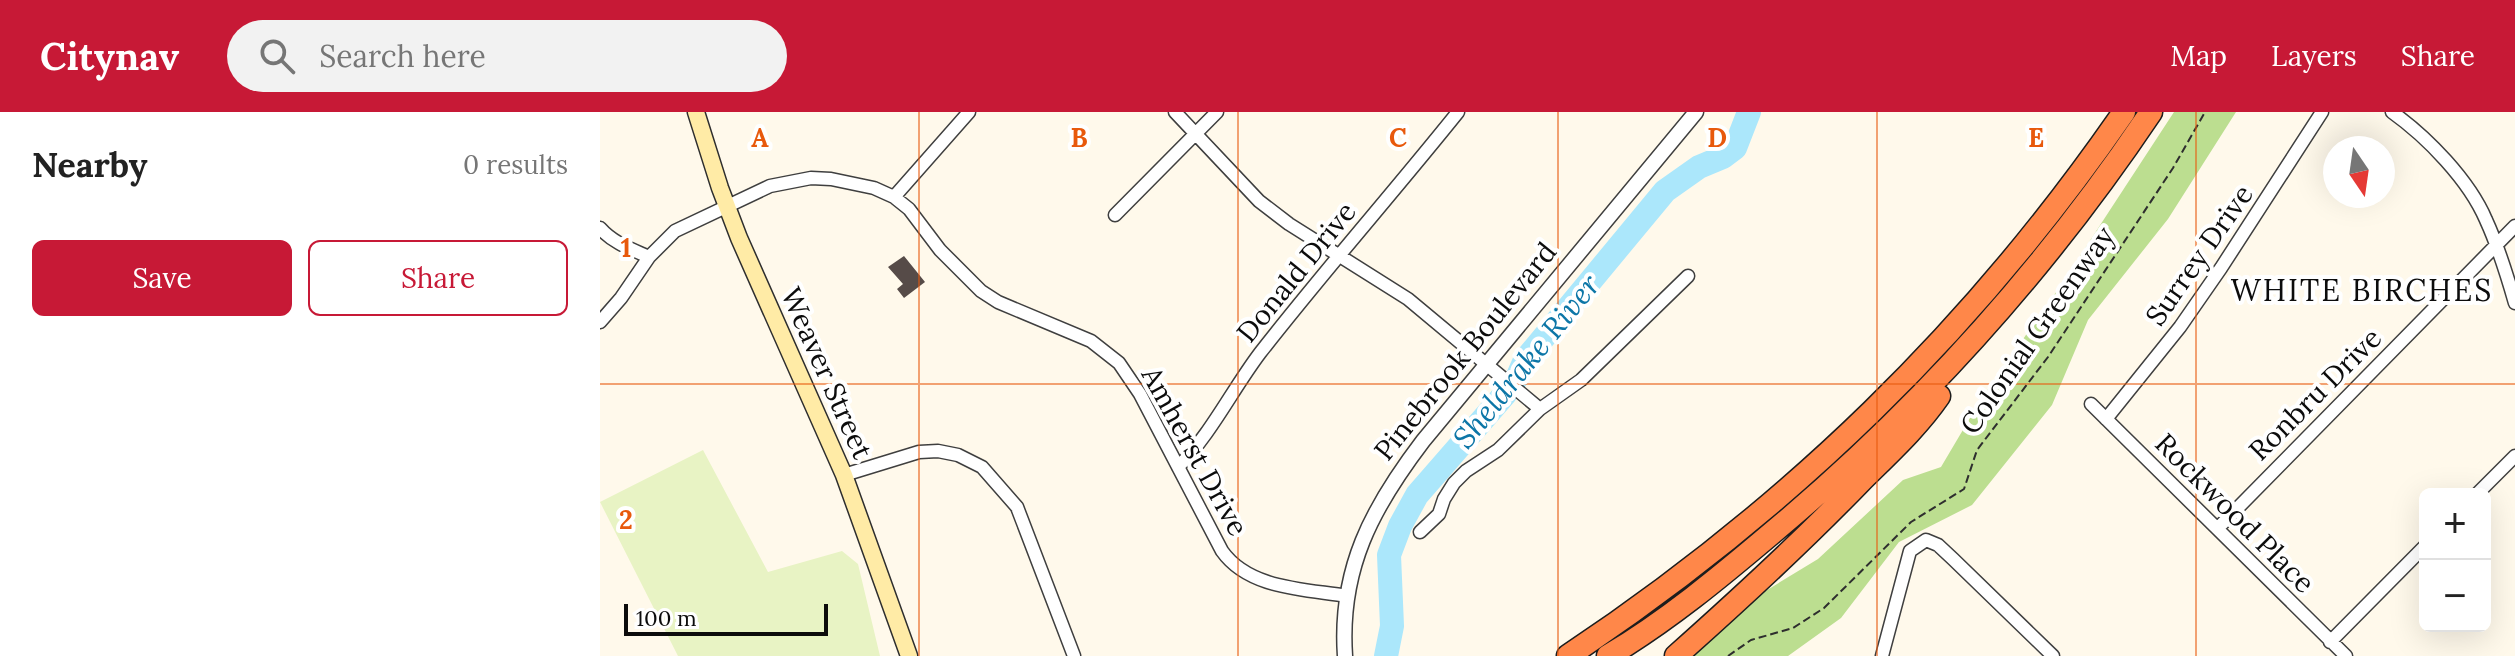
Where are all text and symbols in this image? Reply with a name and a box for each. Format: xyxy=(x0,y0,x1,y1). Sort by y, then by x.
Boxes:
search box xyxy=(227,20,787,92)
text: Citynav xyxy=(40,32,179,80)
icon: search xyxy=(255,34,299,78)
text: Search here xyxy=(319,37,486,75)
text: Map xyxy=(2170,38,2227,74)
text: Layers xyxy=(2271,38,2357,74)
text: Share xyxy=(2401,38,2475,74)
text: A xyxy=(751,121,769,154)
text: B xyxy=(1070,121,1088,154)
text: C xyxy=(1389,121,1407,154)
text: D xyxy=(1707,121,1727,154)
text: E xyxy=(2028,121,2044,154)
north arrow xyxy=(2323,136,2395,208)
text: Nearby xyxy=(32,143,148,186)
text: 0 results xyxy=(463,148,568,181)
street label: Surrey Drive xyxy=(2137,178,2261,332)
street label: Donald Drive xyxy=(1228,194,1364,350)
street label: Colonial Greenway xyxy=(1952,219,2122,441)
text: 1 xyxy=(621,231,631,264)
street label: Pinebrook Boulevard xyxy=(1366,235,1564,467)
button: Save xyxy=(32,240,292,316)
button: Share xyxy=(308,240,568,316)
water label: Sheldrake River xyxy=(1444,266,1608,456)
district label: WHITE BIRCHES xyxy=(2231,271,2493,309)
street label: Weaver Street xyxy=(773,282,881,465)
street label: Ronbru Drive xyxy=(2241,320,2389,468)
street label: Amherst Drive xyxy=(1133,359,1256,542)
street label: Rockwood Place xyxy=(2148,426,2322,600)
map controls xyxy=(2419,488,2491,632)
button: + xyxy=(2419,488,2491,560)
text: 2 xyxy=(619,503,633,536)
button: − xyxy=(2419,560,2491,632)
scale bar xyxy=(624,600,828,636)
text: 100 m xyxy=(636,604,697,632)

